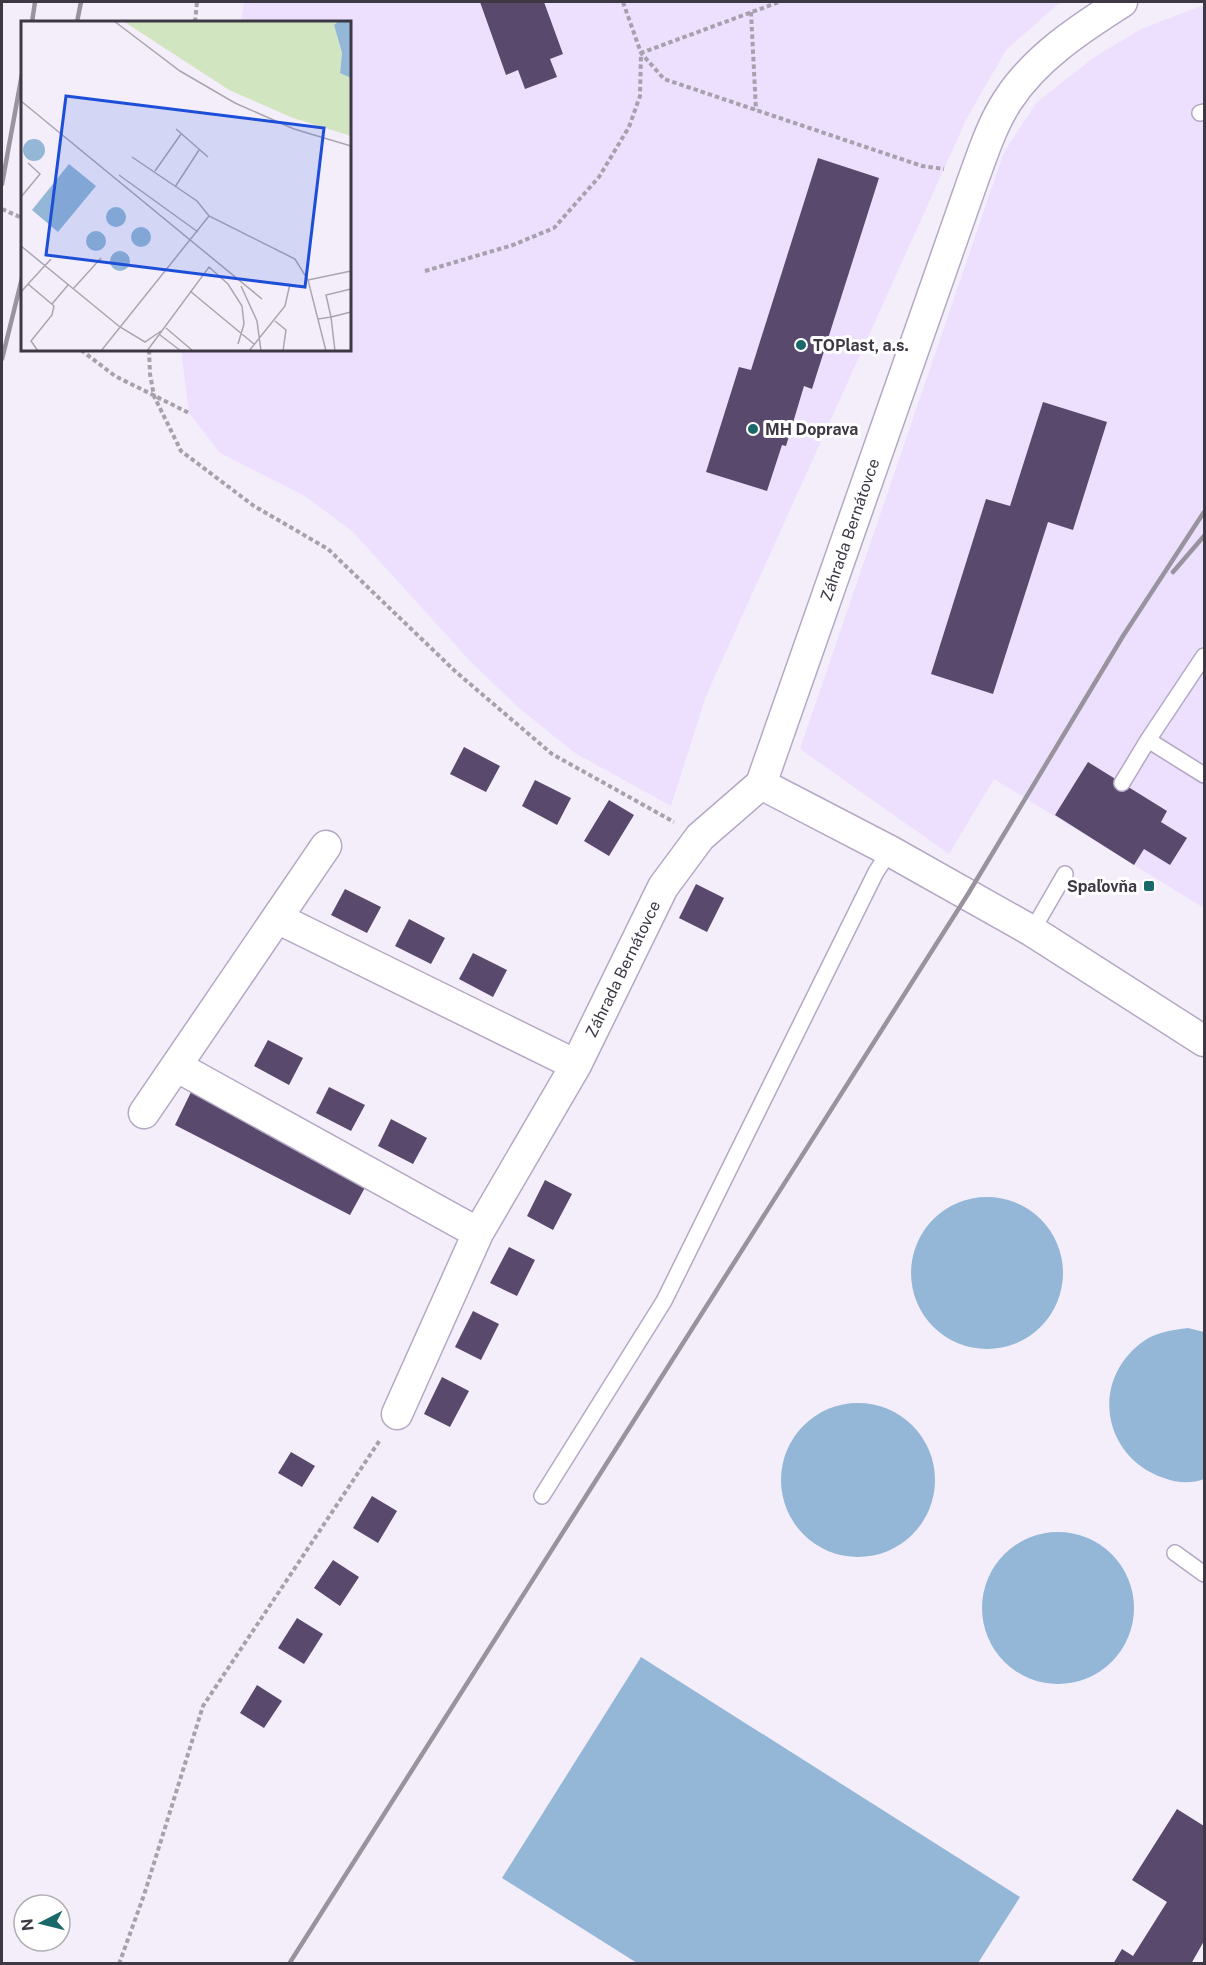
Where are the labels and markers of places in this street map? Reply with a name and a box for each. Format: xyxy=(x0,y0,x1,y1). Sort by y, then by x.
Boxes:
place label: TOPlast, a.s. xyxy=(813,336,909,355)
marker: TOPlast, a.s. xyxy=(794,338,808,352)
place label: MH Doprava xyxy=(765,420,858,439)
marker: MH Doprava xyxy=(746,422,760,436)
place label: Spaľovňa xyxy=(1067,877,1137,896)
marker: Spaľovňa xyxy=(1142,879,1156,893)

